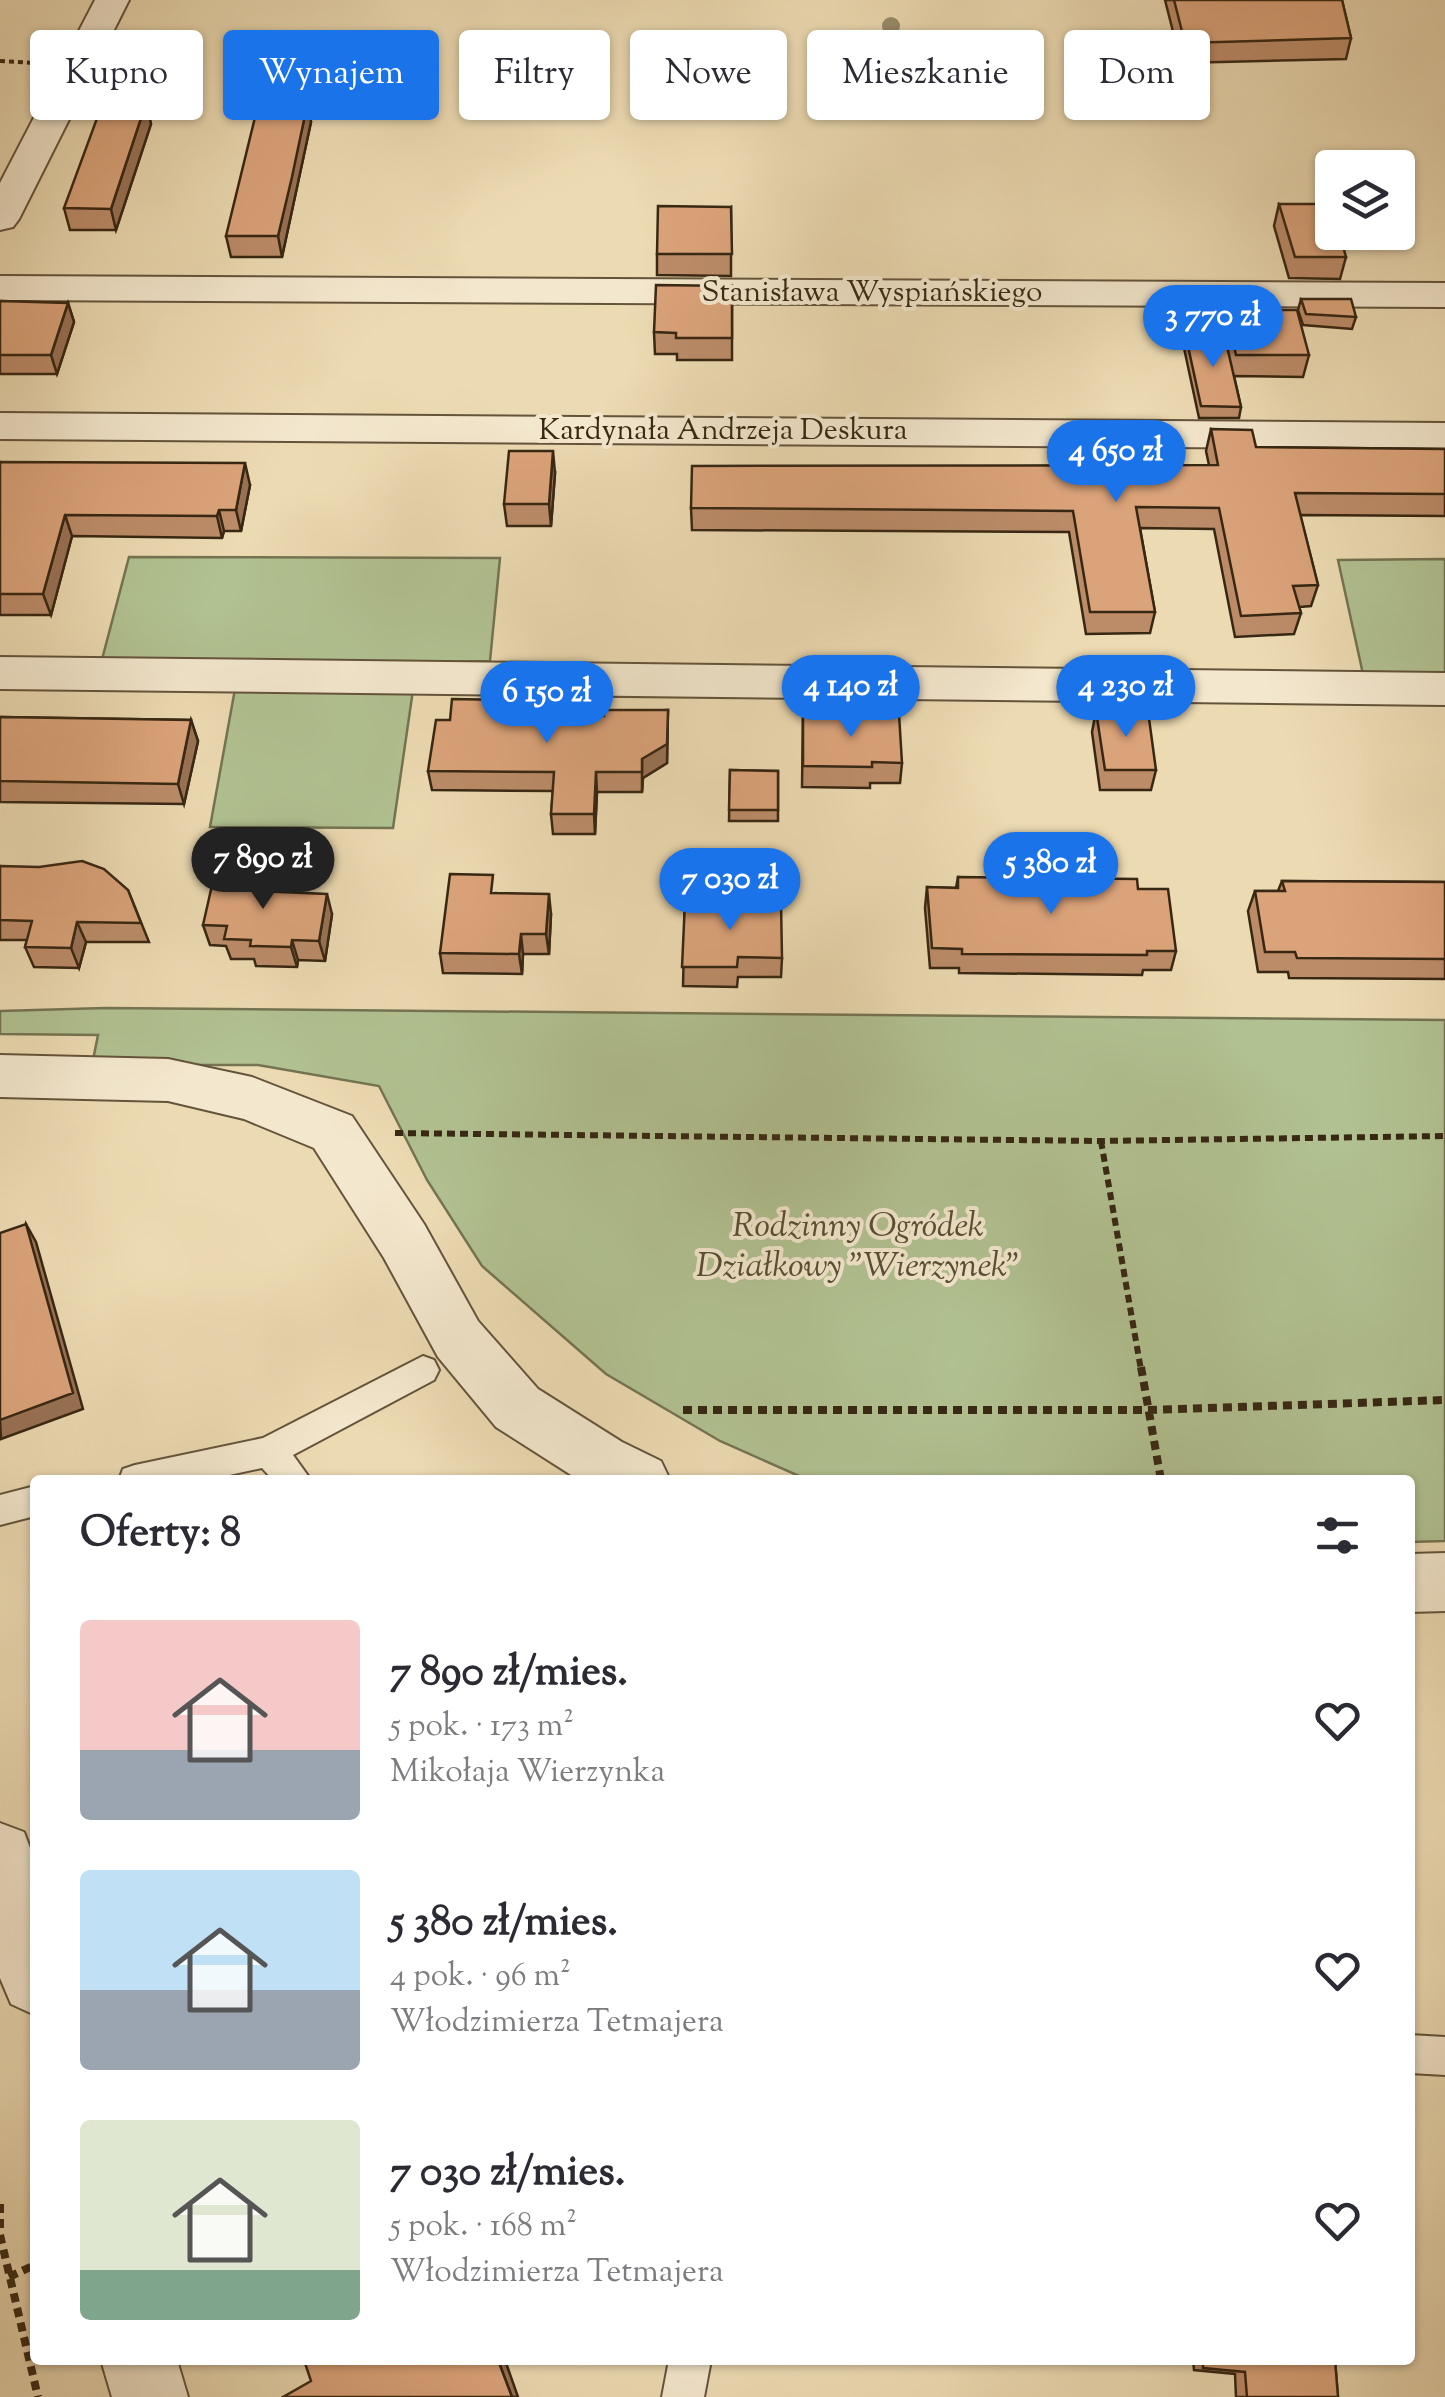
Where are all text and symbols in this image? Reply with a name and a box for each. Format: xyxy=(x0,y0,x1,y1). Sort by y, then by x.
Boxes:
chip: Kupno xyxy=(30,30,203,120)
chip: Wynajem xyxy=(223,30,439,120)
chip: Filtry xyxy=(459,30,610,120)
chip: Nowe xyxy=(630,30,787,120)
chip: Mieszkanie xyxy=(807,30,1044,120)
chip: Dom xyxy=(1064,30,1210,120)
map controls xyxy=(1315,150,1415,250)
button: layers xyxy=(1315,150,1415,250)
street label: Stanisława Wyspiańskiego xyxy=(702,272,1042,315)
pin: 3 770 zł xyxy=(1110,285,1316,370)
text: 3 770 zł xyxy=(1165,294,1261,340)
street label: Kardynała Andrzeja Deskura xyxy=(538,410,908,453)
pin: 4 650 zł xyxy=(1013,420,1219,505)
text: 4 650 zł xyxy=(1069,429,1163,475)
pin: 4 140 zł xyxy=(748,655,954,740)
pin: 4 230 zł xyxy=(1023,655,1229,740)
pin: 6 150 zł xyxy=(444,661,650,746)
text: 4 140 zł xyxy=(804,664,898,710)
text: 4 230 zł xyxy=(1078,664,1174,710)
text: 6 150 zł xyxy=(502,670,592,716)
pin: 7 890 zł xyxy=(160,827,366,912)
pin: 5 380 zł xyxy=(948,832,1154,917)
text: 7 890 zł xyxy=(213,836,313,882)
text: 5 380 zł xyxy=(1005,841,1097,887)
pin: 7 030 zł xyxy=(627,848,833,933)
text: 7 030 zł xyxy=(681,857,779,903)
park label: Rodzinny Ogródek Działkowy "Wierzynek" xyxy=(696,1202,1020,1293)
text: Oferty: 8 xyxy=(80,1505,241,1565)
icon: filters xyxy=(1310,1508,1365,1563)
text: 7 890 zł/mies. xyxy=(390,1644,628,1704)
icon: home xyxy=(160,1660,280,1780)
icon: heart xyxy=(1310,1693,1365,1748)
text: 5 pok. · 173 m² xyxy=(390,1704,574,1750)
text: Mikołaja Wierzynka xyxy=(390,1750,665,1796)
text: 5 380 zł/mies. xyxy=(390,1894,618,1954)
icon: home xyxy=(160,1910,280,2030)
icon: heart xyxy=(1310,1943,1365,1998)
text: 4 pok. · 96 m² xyxy=(390,1954,571,2000)
text: Włodzimierza Tetmajera xyxy=(390,2000,724,2046)
text: 7 030 zł/mies. xyxy=(390,2144,625,2204)
icon: home xyxy=(160,2160,280,2280)
icon: heart xyxy=(1310,2193,1365,2248)
text: 5 pok. · 168 m² xyxy=(390,2204,577,2250)
text: Włodzimierza Tetmajera xyxy=(390,2250,724,2296)

